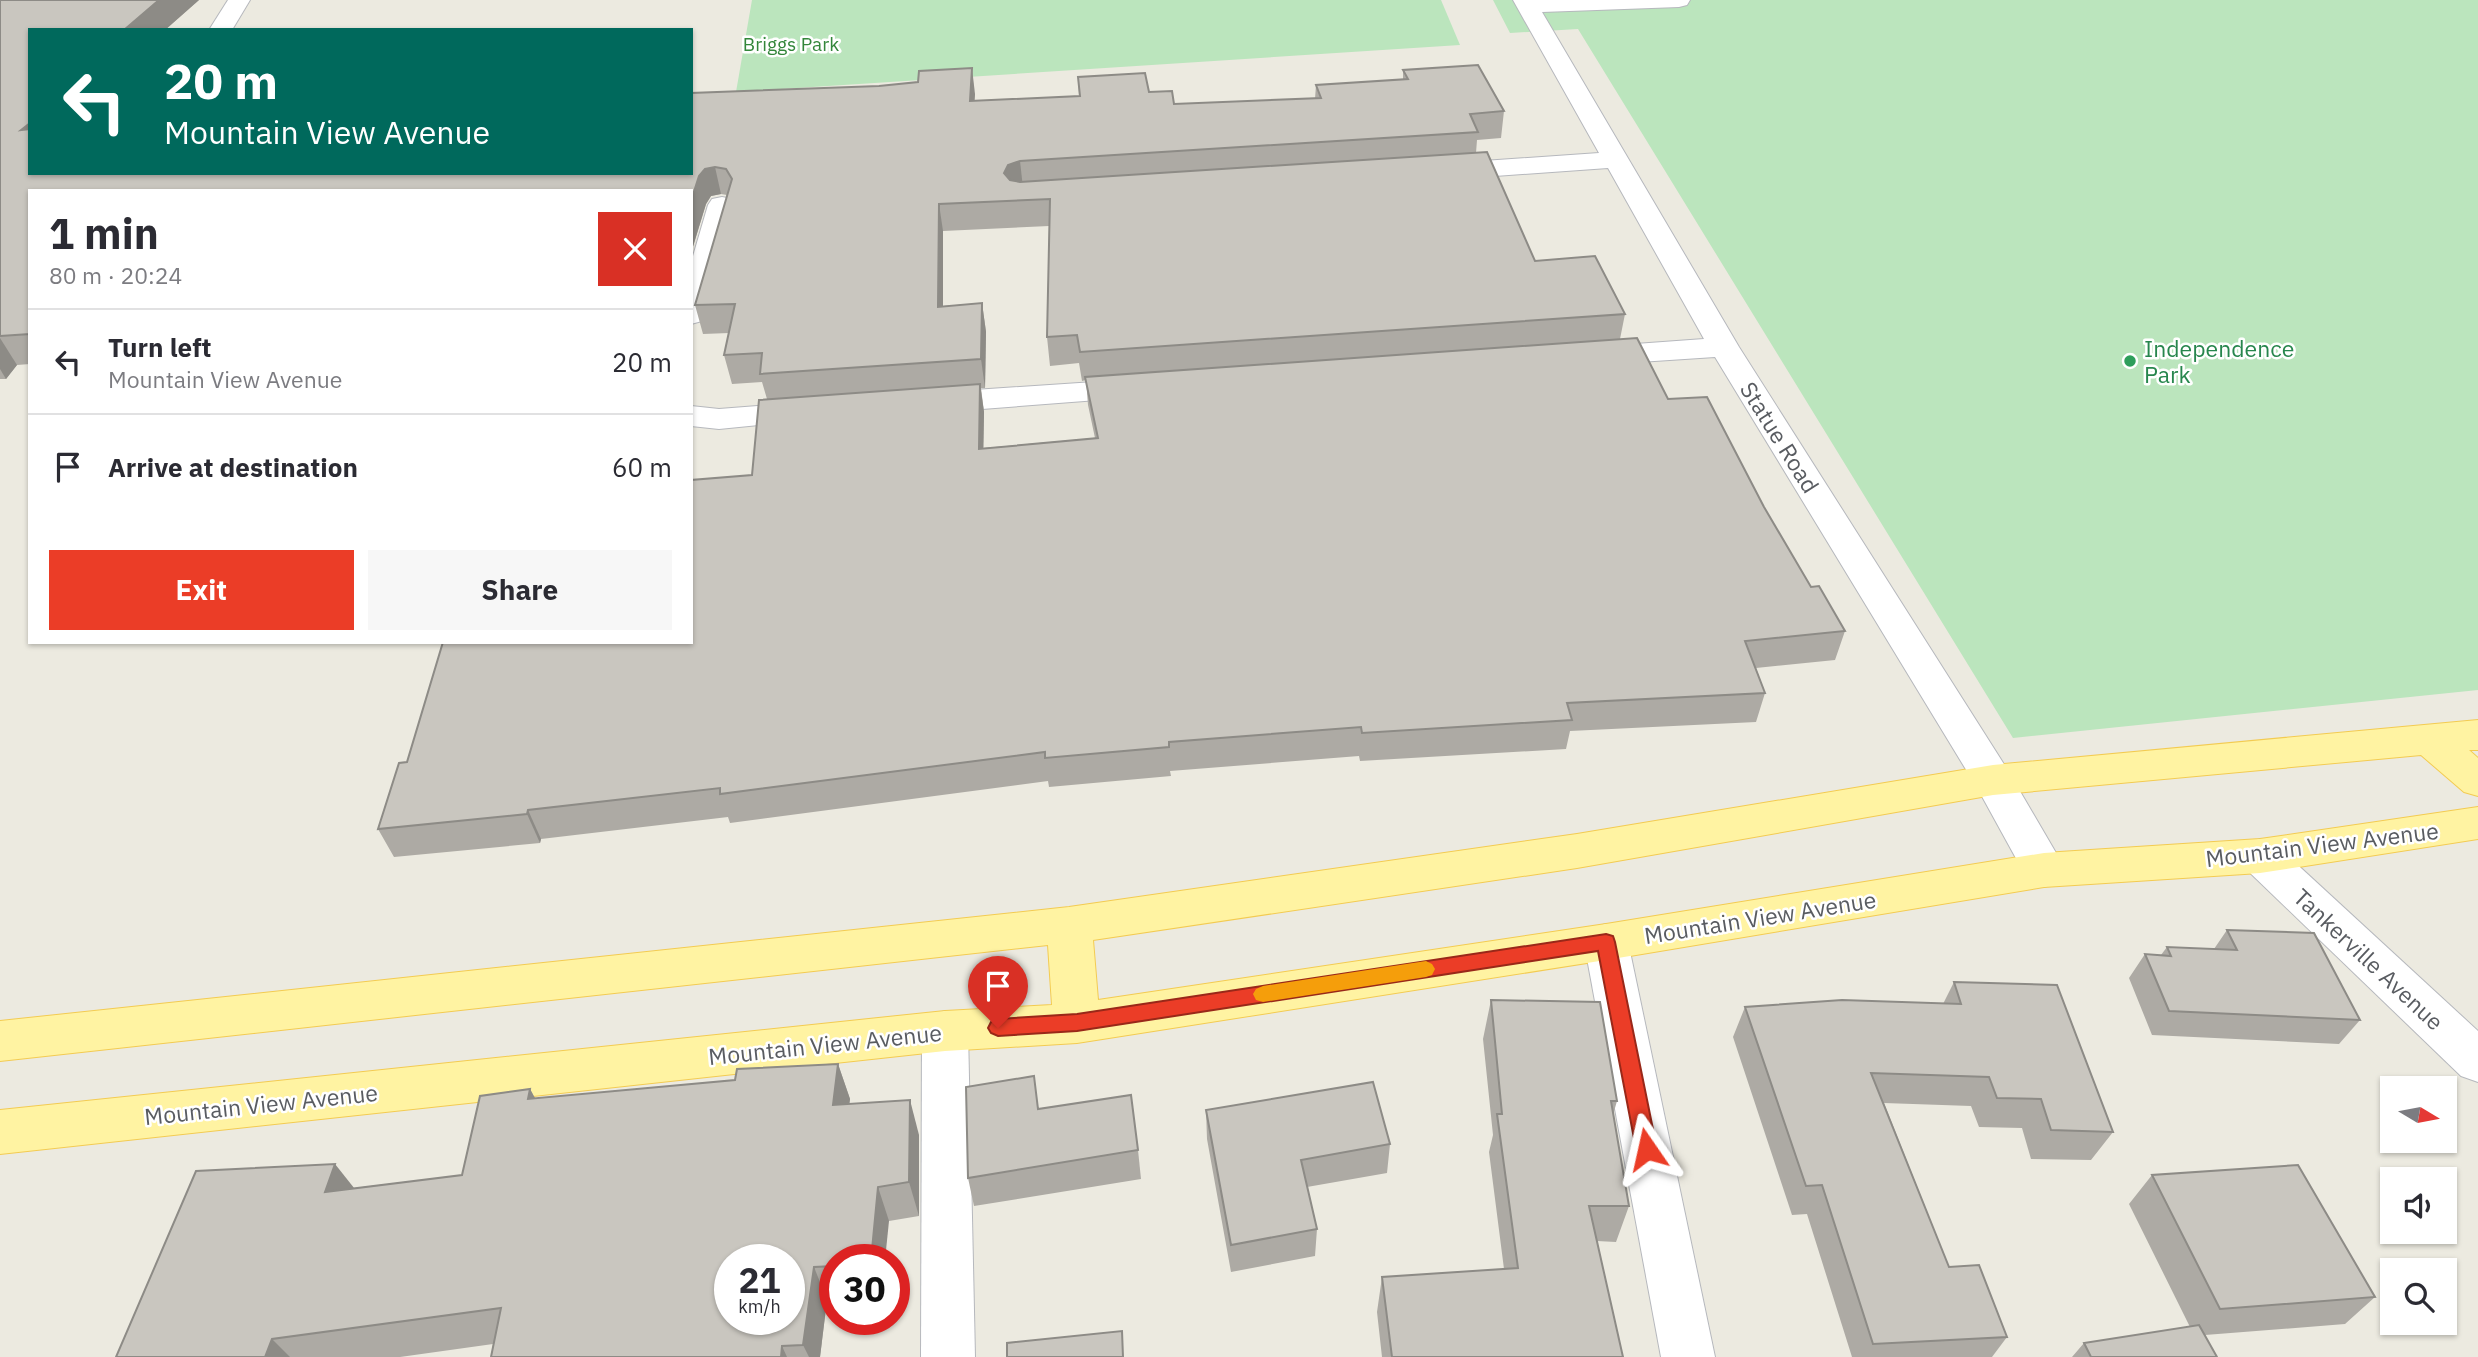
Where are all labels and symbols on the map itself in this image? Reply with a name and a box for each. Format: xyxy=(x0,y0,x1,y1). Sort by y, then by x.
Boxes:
park label: Briggs Park xyxy=(743,32,839,56)
place label: Independence Park xyxy=(2144,333,2294,389)
marker: Independence Park xyxy=(2122,353,2138,369)
street label: Statue Road xyxy=(1734,376,1826,498)
street label: Mountain View Avenue xyxy=(2204,815,2440,873)
street label: Tankerville Avenue xyxy=(2288,882,2450,1036)
street label: Mountain View Avenue xyxy=(1642,884,1878,950)
pin xyxy=(968,956,1028,1028)
street label: Mountain View Avenue xyxy=(707,1017,943,1071)
north arrow xyxy=(2380,1076,2457,1153)
street label: Mountain View Avenue xyxy=(143,1077,379,1131)
position arrow xyxy=(1610,1112,1684,1186)
speed limit sign: 30 xyxy=(819,1244,910,1335)

